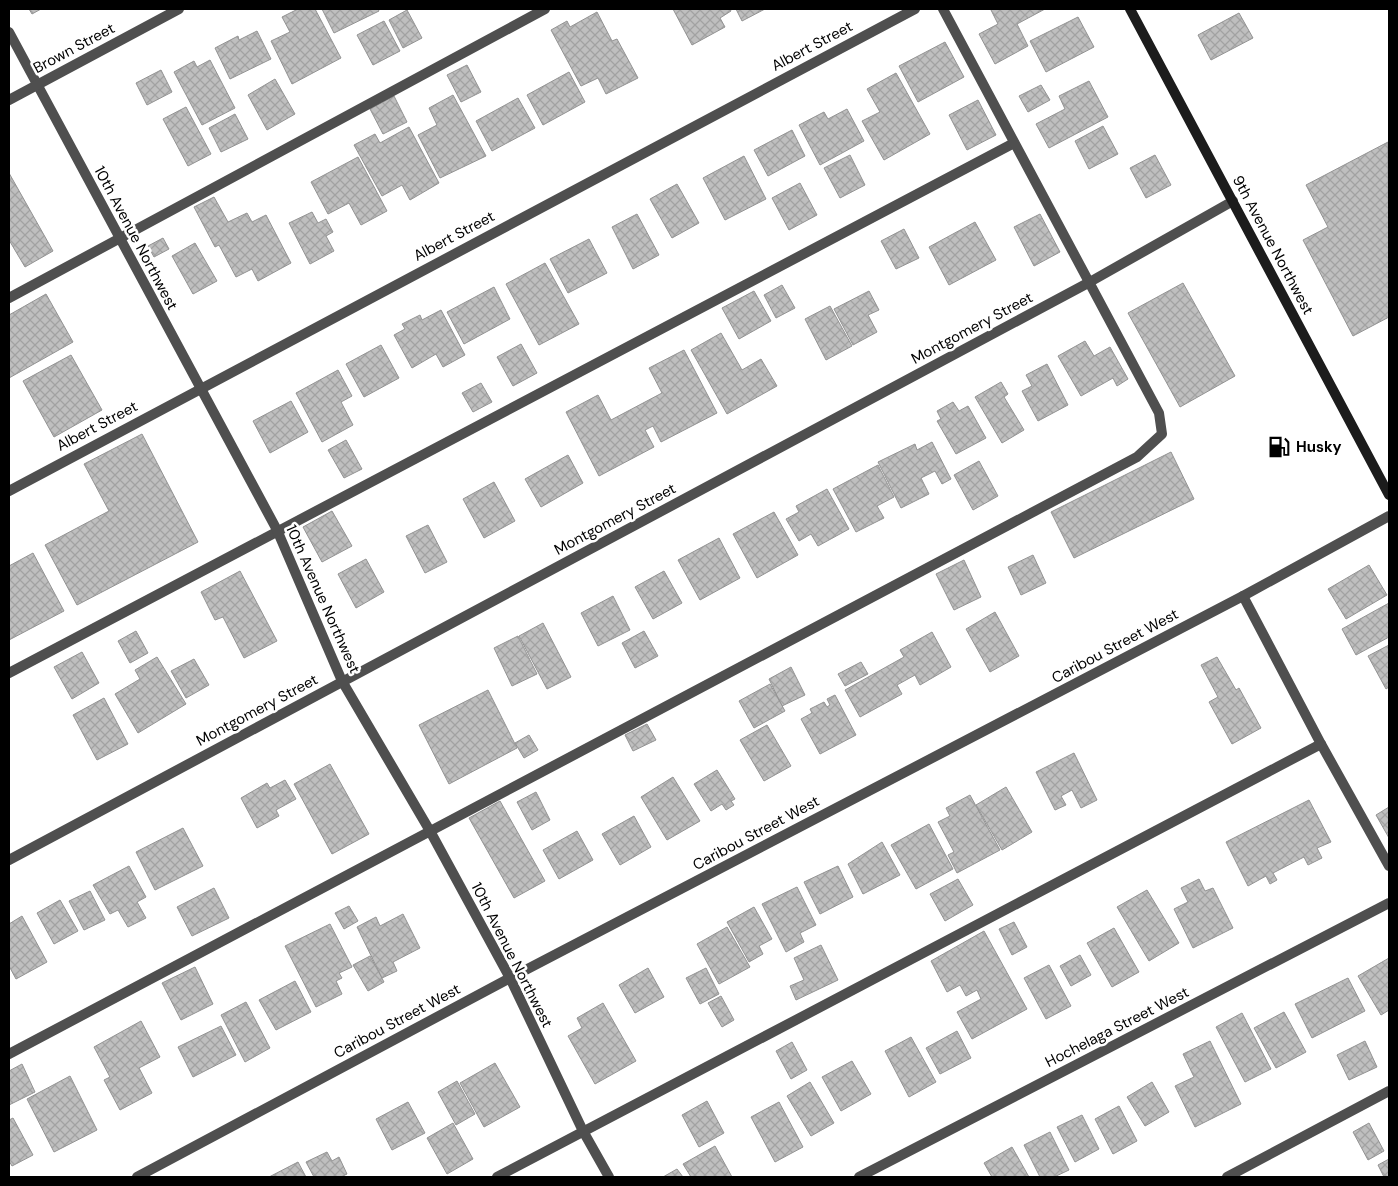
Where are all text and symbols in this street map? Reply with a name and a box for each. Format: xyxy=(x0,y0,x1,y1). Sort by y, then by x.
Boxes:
street label: Albert Street xyxy=(768,16,856,76)
street label: Brown Street xyxy=(30,18,118,78)
street label: 10th Avenue Northwest xyxy=(89,162,183,314)
street label: 9th Avenue Northwest xyxy=(1228,172,1318,318)
street label: Albert Street xyxy=(410,206,498,266)
street label: Montgomery Street xyxy=(908,287,1037,369)
street label: Albert Street xyxy=(53,396,141,456)
fuel station icon: Husky xyxy=(1266,434,1292,460)
place label: Husky xyxy=(1296,437,1342,457)
street label: Montgomery Street xyxy=(551,478,680,560)
street label: 10th Avenue Northwest xyxy=(281,522,365,676)
street label: Caribou Street West xyxy=(1048,604,1182,688)
street label: Montgomery Street xyxy=(193,669,322,751)
street label: Caribou Street West xyxy=(689,791,823,875)
street label: 10th Avenue Northwest xyxy=(467,879,557,1031)
street label: Caribou Street West xyxy=(330,979,464,1063)
street label: Hochelaga Street West xyxy=(1042,982,1192,1072)

